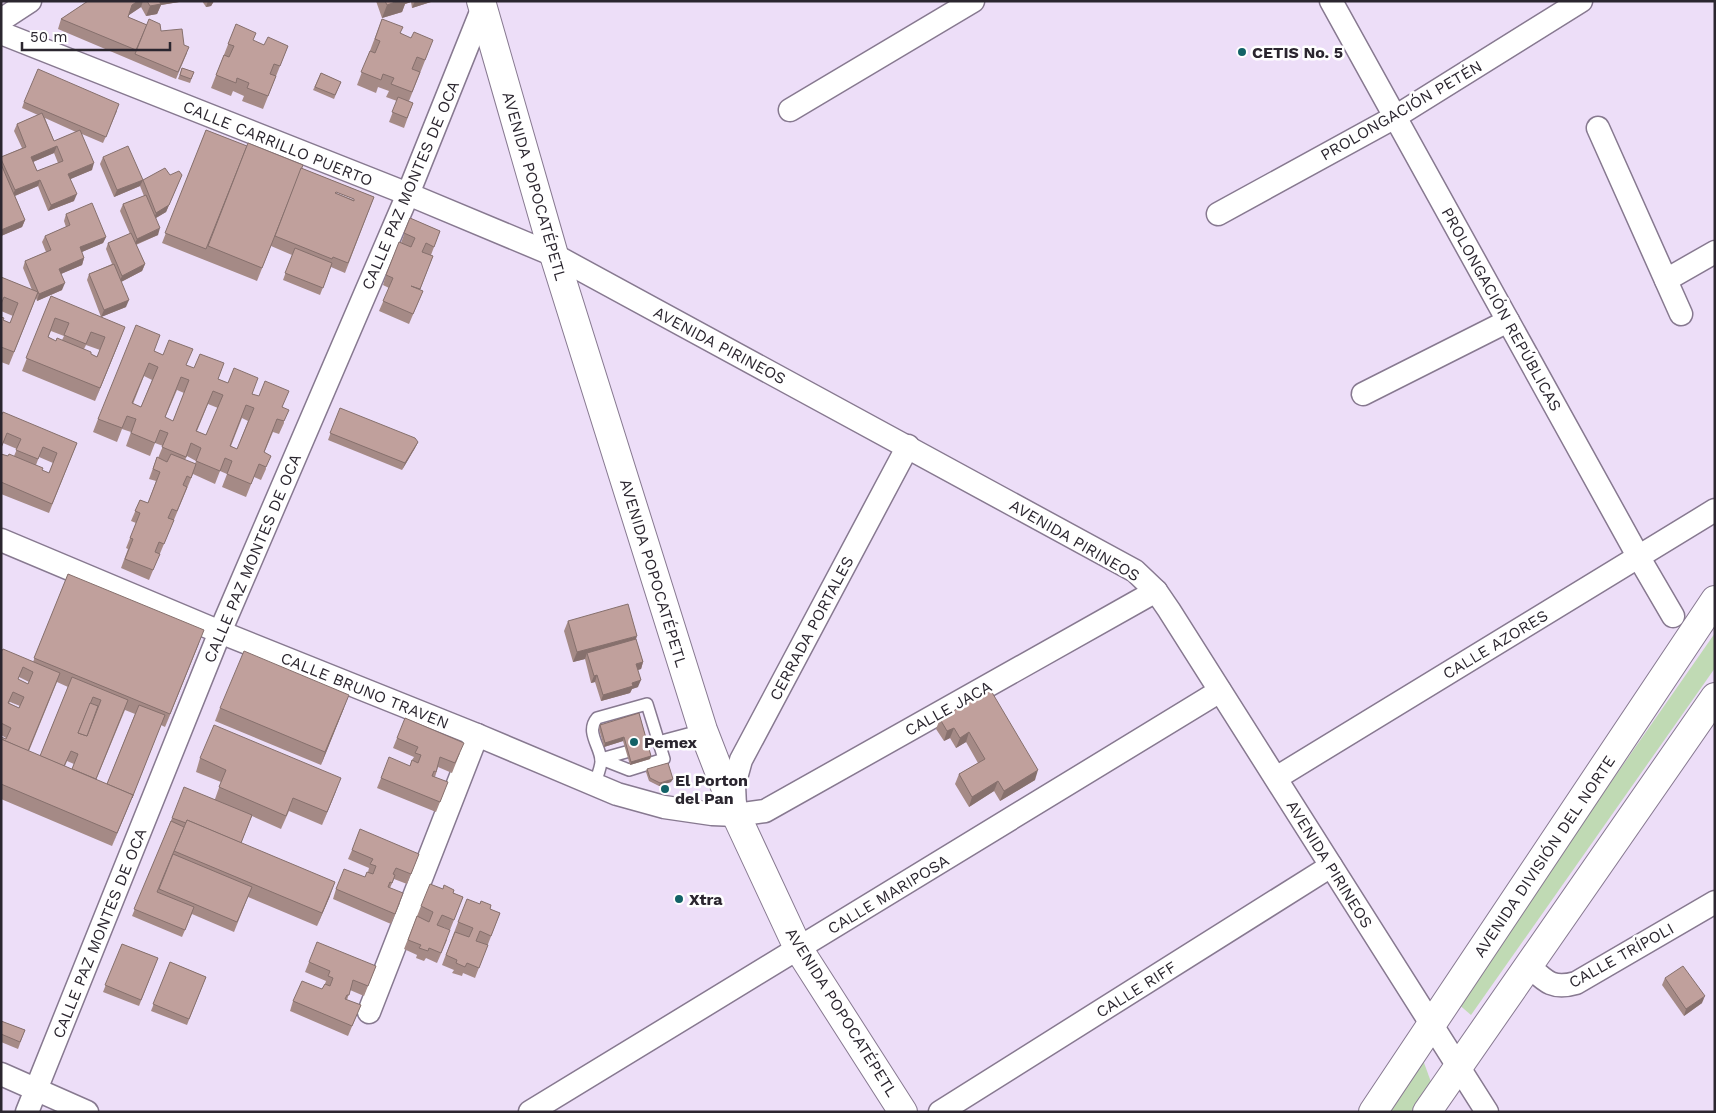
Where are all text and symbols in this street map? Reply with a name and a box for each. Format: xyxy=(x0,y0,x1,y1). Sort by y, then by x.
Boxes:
scale bar xyxy=(22,20,170,52)
text: 50 m xyxy=(30,28,67,46)
place label: CETIS No. 5 xyxy=(1252,43,1343,62)
marker: CETIS No. 5 xyxy=(1236,46,1248,58)
street label: PROLONGACIÓN PETÉN xyxy=(1317,56,1485,165)
street label: CALLE PAZ MONTES DE OCA xyxy=(358,77,463,293)
street label: AVENIDA POPOCATÉPETL xyxy=(498,89,571,283)
street label: CALLE CARRILLO PUERTO xyxy=(180,97,375,190)
street label: PROLONGACIÓN REPÚBLICAS xyxy=(1437,204,1566,415)
street label: AVENIDA PIRINEOS xyxy=(650,303,789,388)
street label: CALLE PAZ MONTES DE OCA xyxy=(200,450,305,666)
street label: AVENIDA POPOCATÉPETL xyxy=(616,477,691,670)
street label: AVENIDA PIRINEOS xyxy=(1006,495,1143,585)
street label: CERRADA PORTALES xyxy=(765,553,857,704)
street label: CALLE AZORES xyxy=(1439,606,1551,683)
street label: CALLE BRUNO TRAVEN xyxy=(278,648,452,733)
street label: CALLE JACA xyxy=(901,677,995,740)
place label: Pemex xyxy=(644,733,698,752)
marker: Pemex xyxy=(628,736,640,748)
street label: AVENIDA DIVISIÓN DEL NORTE xyxy=(1470,752,1619,961)
place label: El Porton del Pan xyxy=(675,771,748,808)
marker: El Porton del Pan xyxy=(659,783,671,795)
street label: AVENIDA PIRINEOS xyxy=(1283,797,1377,932)
street label: CALLE PAZ MONTES DE OCA xyxy=(48,825,151,1041)
street label: CALLE MARIPOSA xyxy=(824,850,953,938)
place label: Xtra xyxy=(689,890,723,909)
marker: Xtra xyxy=(673,893,685,905)
street label: CALLE TRÍPOLI xyxy=(1565,919,1677,992)
street label: AVENIDA POPOCATÉPETL xyxy=(782,924,902,1101)
street label: CALLE RIFF xyxy=(1093,957,1180,1022)

